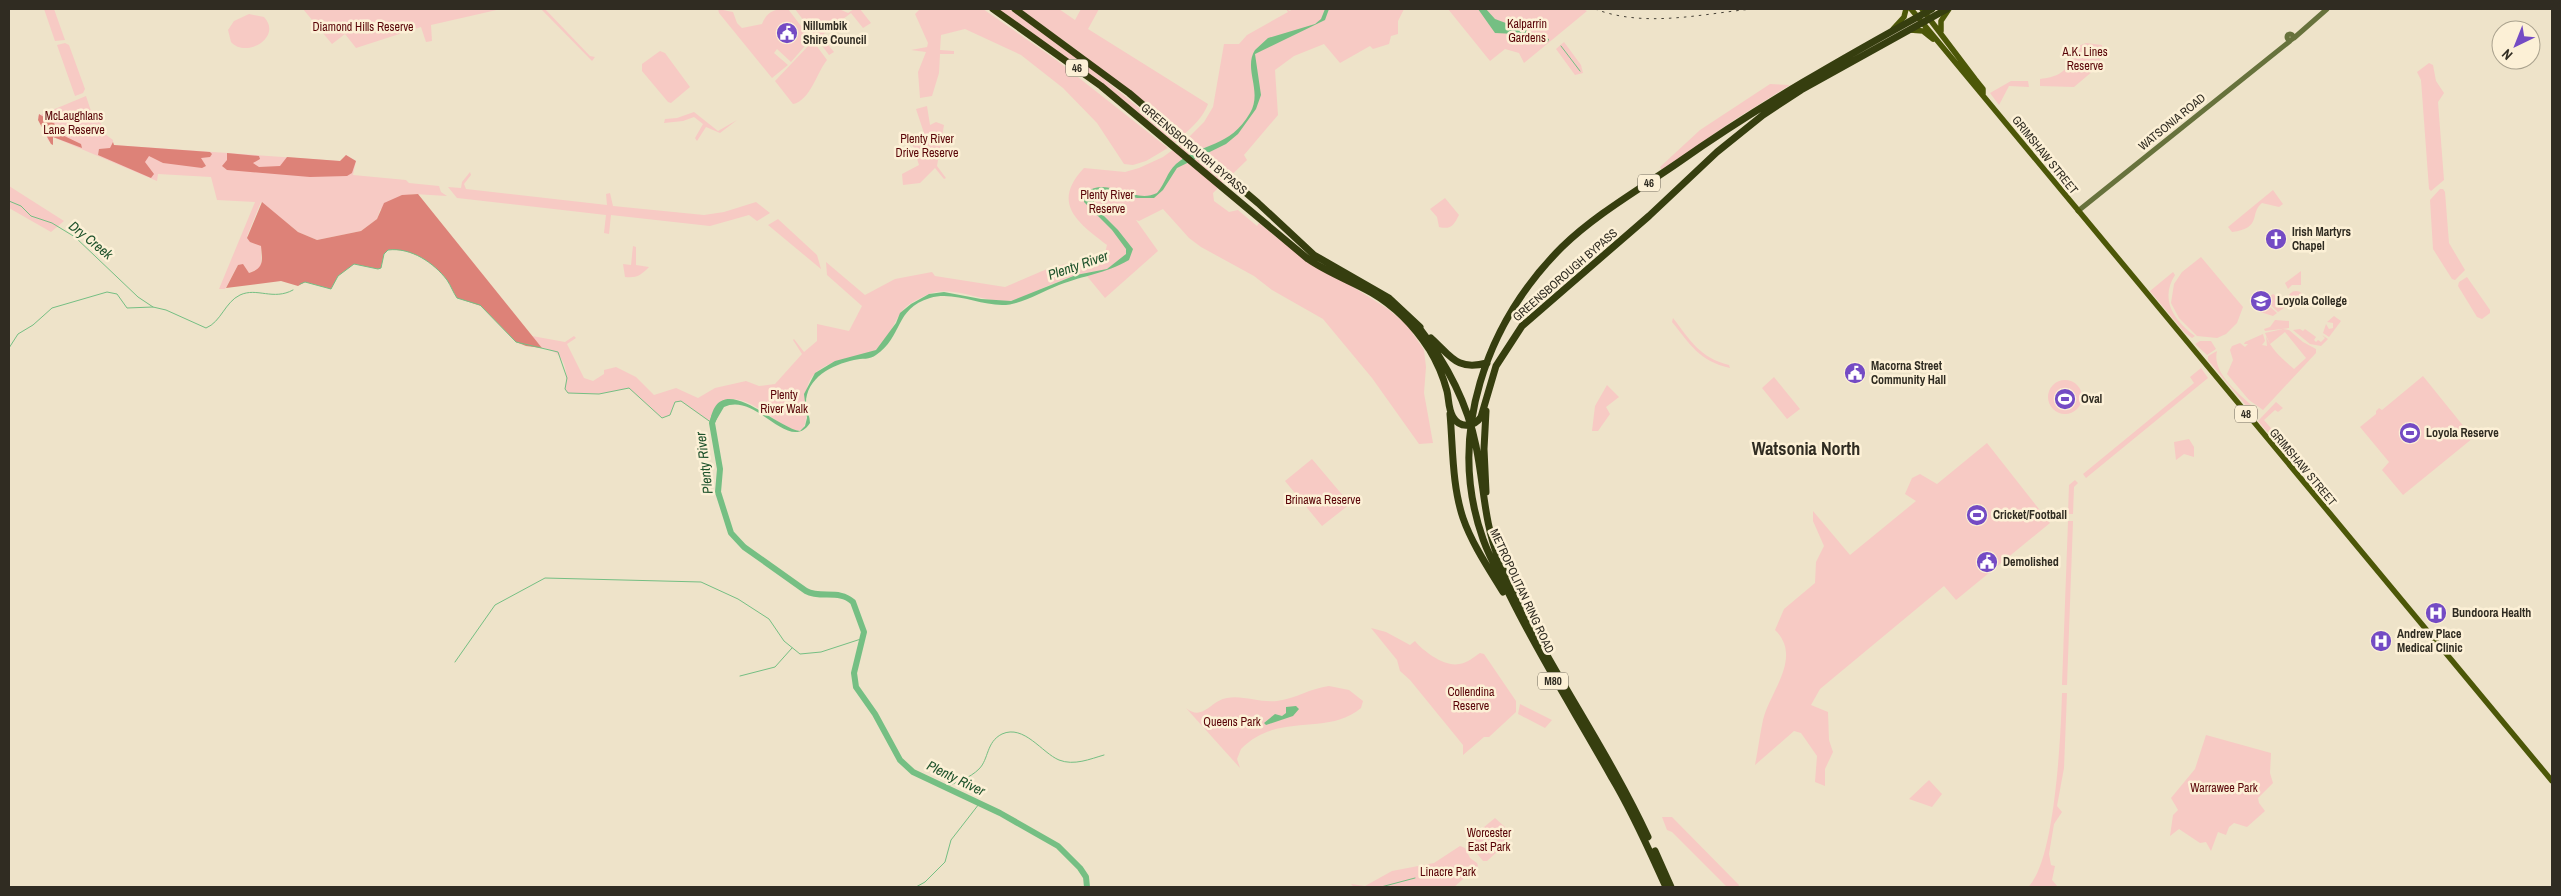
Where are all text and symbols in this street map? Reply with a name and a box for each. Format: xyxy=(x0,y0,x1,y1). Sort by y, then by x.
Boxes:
park label: Kalparrin Gardens xyxy=(1507,16,1547,46)
place label: Nillumbik Shire Council xyxy=(803,18,867,48)
park label: Diamond Hills Reserve xyxy=(312,19,414,35)
north arrow xyxy=(2491,20,2541,70)
public building icon: Nillumbik Shire Council xyxy=(775,21,799,45)
park label: A.K. Lines Reserve xyxy=(2061,44,2108,74)
text: N xyxy=(2498,45,2516,64)
road number: 46 xyxy=(1066,59,1088,76)
street label: WATSONIA ROAD xyxy=(2135,90,2209,154)
street label: GREENSBOROUGH BYPASS xyxy=(1138,100,1251,198)
park label: McLaughlans Lane Reserve xyxy=(43,108,105,138)
street label: GRIMSHAW STREET xyxy=(2008,112,2082,198)
park label: Plenty River Drive Reserve xyxy=(896,131,958,161)
road number: 46 xyxy=(1638,174,1660,192)
park label: Plenty River Reserve xyxy=(1080,187,1135,217)
water label: Dry Creek xyxy=(65,217,118,264)
place label: Irish Martyrs Chapel xyxy=(2292,224,2352,254)
street label: GREENSBOROUGH BYPASS xyxy=(1509,225,1621,325)
church icon: Irish Martyrs Chapel xyxy=(2264,227,2288,251)
water label: Plenty River xyxy=(1046,246,1112,284)
school or university icon: Loyola College xyxy=(2249,289,2273,313)
place label: Loyola College xyxy=(2277,293,2348,309)
place label: Macorna Street Community Hall xyxy=(1871,358,1946,388)
public building icon: Macorna Street Community Hall xyxy=(1843,361,1867,385)
park label: Plenty River Walk xyxy=(760,387,808,417)
sports icon: Oval xyxy=(2053,387,2077,411)
place label: Oval xyxy=(2081,391,2103,407)
road number: 48 xyxy=(2235,406,2257,422)
sports icon: Loyola Reserve xyxy=(2398,421,2422,445)
street label: GRIMSHAW STREET xyxy=(2266,425,2340,509)
place label: Loyola Reserve xyxy=(2426,425,2499,441)
water label: Plenty River xyxy=(691,430,717,495)
district label: Watsonia North xyxy=(1752,436,1860,461)
park label: Brinawa Reserve xyxy=(1285,492,1361,508)
sports icon: Cricket/Football xyxy=(1965,503,1989,527)
place label: Cricket/Football xyxy=(1993,507,2067,523)
street label: METROPOLITAN RING ROAD xyxy=(1486,526,1558,656)
public building icon: Demolished xyxy=(1975,550,1999,574)
place label: Demolished xyxy=(2003,554,2059,570)
hospital icon: Bundoora Health xyxy=(2424,601,2448,625)
place label: Bundoora Health xyxy=(2452,605,2531,621)
place label: Andrew Place Medical Clinic xyxy=(2397,626,2463,656)
hospital icon: Andrew Place Medical Clinic xyxy=(2369,629,2393,653)
road number: M80 xyxy=(1538,672,1568,689)
park label: Collendina Reserve xyxy=(1447,684,1495,714)
park label: Queens Park xyxy=(1203,714,1261,730)
water label: Plenty River xyxy=(924,756,989,800)
park label: Warrawee Park xyxy=(2190,780,2258,796)
park label: Worcester East Park xyxy=(1467,825,1512,855)
park label: Linacre Park xyxy=(1420,864,1476,880)

